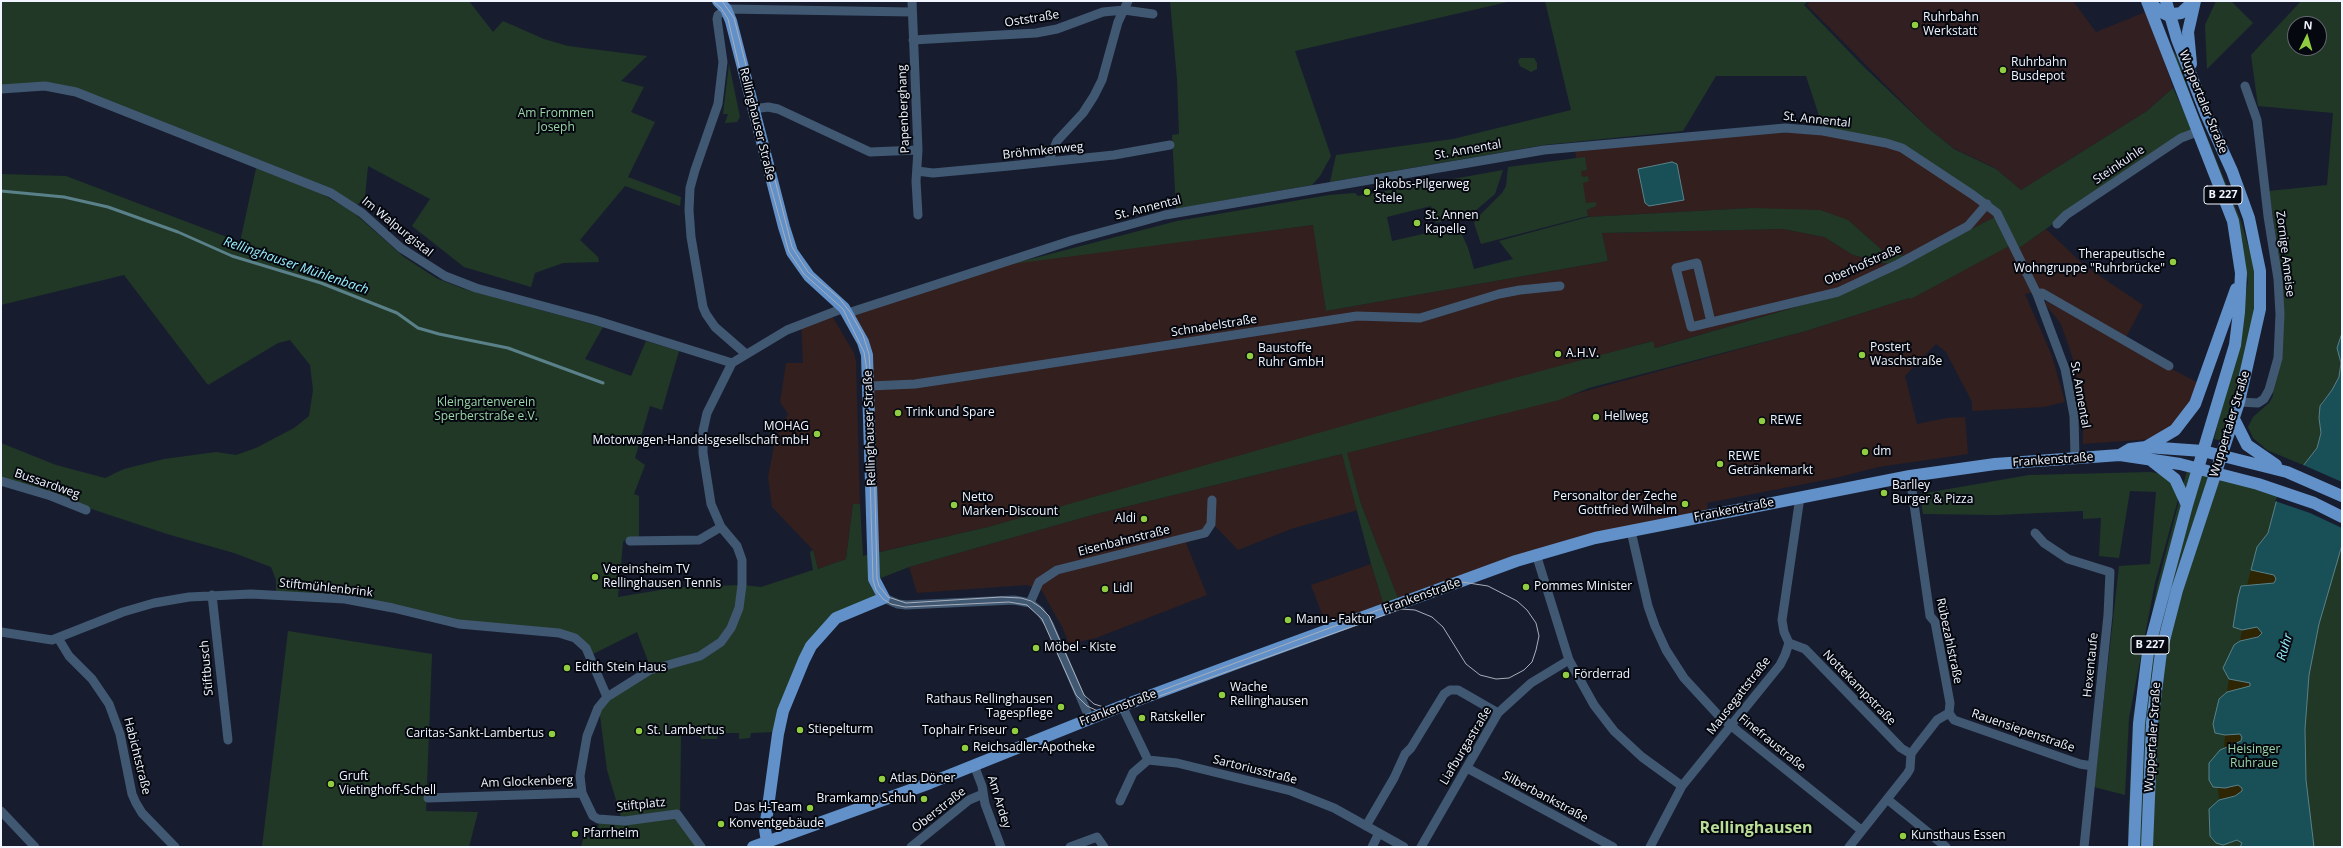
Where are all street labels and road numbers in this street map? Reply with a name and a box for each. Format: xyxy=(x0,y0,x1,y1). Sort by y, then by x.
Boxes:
street label: Oststraße xyxy=(1004,8,1060,30)
street label: Wuppertaler Straße xyxy=(2176,48,2230,156)
street label: Papenberghang xyxy=(895,64,913,154)
street label: Rellinghauser Straße xyxy=(736,66,778,182)
street label: St. Annental xyxy=(1783,109,1851,131)
street label: St. Annental xyxy=(1434,137,1502,163)
street label: Bröhmkenweg xyxy=(1002,140,1084,162)
street label: Steinkuhle xyxy=(2091,143,2147,187)
road number: B 227 xyxy=(2204,186,2242,204)
street label: St. Annental xyxy=(1114,193,1182,223)
street label: Im Walpurgistal xyxy=(359,194,435,260)
street label: Zornige Ameise xyxy=(2273,210,2297,298)
street label: Oberhofstraße xyxy=(1822,242,1904,288)
street label: Schnabelstraße xyxy=(1170,312,1258,340)
street label: St. Annental xyxy=(2067,361,2093,429)
street label: Wuppertaler Straße xyxy=(2207,369,2253,479)
street label: Rellinghauser Straße xyxy=(861,370,879,486)
street label: Frankenstraße xyxy=(2012,450,2094,470)
street label: Bussardweg xyxy=(13,466,81,502)
street label: Frankenstraße xyxy=(1693,495,1775,525)
street label: Eisenbahnstraße xyxy=(1077,523,1171,559)
street label: Frankenstraße xyxy=(1381,575,1463,617)
street label: Stiftmühlenbrink xyxy=(278,576,374,600)
street label: Rübezahlstraße xyxy=(1933,597,1965,685)
street label: Hexentaufe xyxy=(2080,632,2102,698)
road number: B 227 xyxy=(2131,636,2169,654)
street label: Stiftbusch xyxy=(197,640,217,696)
street label: Nottekampstraße xyxy=(1820,647,1898,729)
street label: Mausegattstraße xyxy=(1704,654,1774,738)
street label: Wuppertaler Straße xyxy=(2142,682,2164,792)
street label: Frankenstraße xyxy=(1077,687,1159,729)
street label: Liafburgastraße xyxy=(1437,704,1495,788)
street label: Rauensiepenstraße xyxy=(1969,707,2077,755)
street label: Finefraustraße xyxy=(1736,712,1808,774)
street label: Habichtstraße xyxy=(120,716,154,796)
street label: Sartoriusstraße xyxy=(1211,753,1299,787)
street label: Silberbankstraße xyxy=(1500,768,1590,826)
street label: Am Glockenberg xyxy=(481,773,573,791)
street label: Am Ardey xyxy=(984,774,1014,830)
street label: Oberstraße xyxy=(909,785,969,835)
street label: Stiftplatz xyxy=(616,795,666,815)

